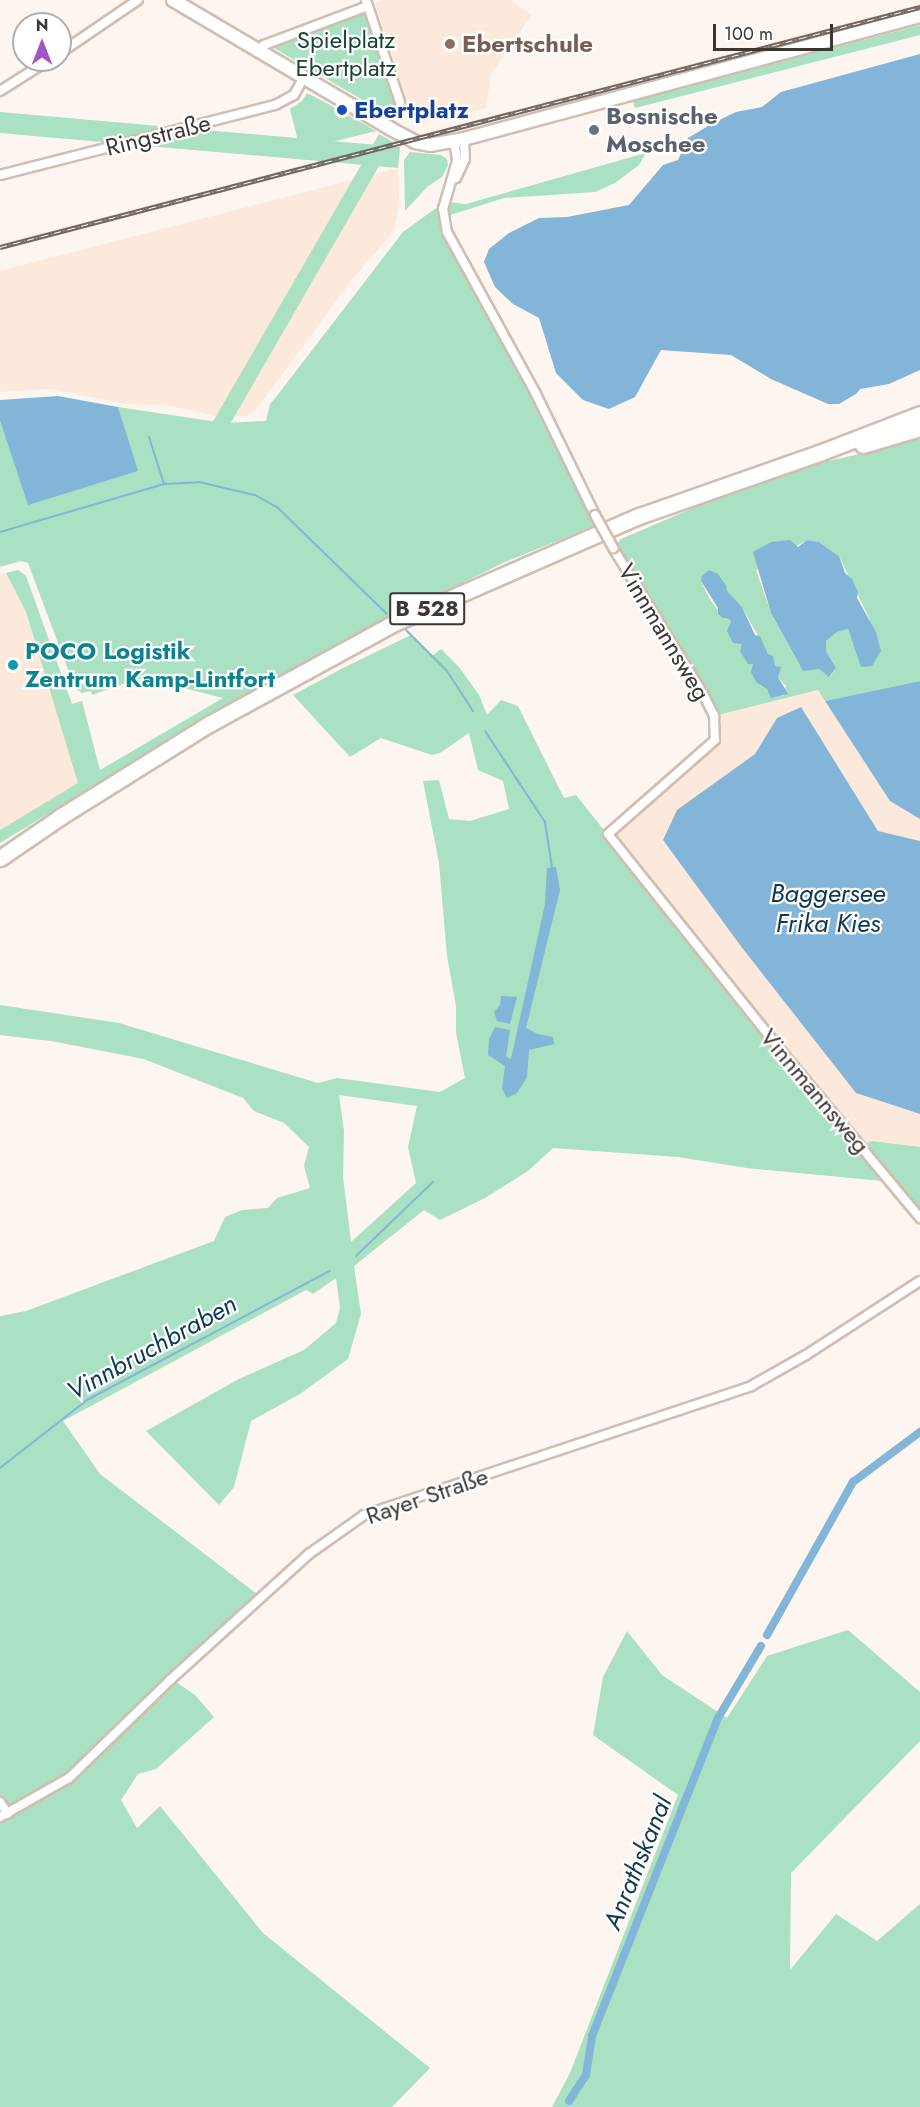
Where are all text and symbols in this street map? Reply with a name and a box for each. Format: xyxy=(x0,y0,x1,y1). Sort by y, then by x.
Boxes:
north arrow xyxy=(12,12,72,72)
scale bar xyxy=(716,12,836,50)
text: N xyxy=(36,14,48,37)
text: 100 m xyxy=(724,21,773,47)
park label: Spielplatz Ebertplatz xyxy=(296,26,396,82)
place label: Ebertschule xyxy=(462,30,593,58)
marker: Ebertschule xyxy=(443,37,457,51)
place label: Ebertplatz xyxy=(354,96,469,124)
place label: Bosnische Moschee xyxy=(606,102,718,158)
marker: Ebertplatz xyxy=(335,103,349,117)
street label: Ringstraße xyxy=(103,108,213,162)
marker: Bosnische Moschee xyxy=(587,123,601,137)
street label: Vinnmannsweg xyxy=(612,558,716,706)
road number: B 528 xyxy=(388,590,466,628)
place label: POCO Logistik Zentrum Kamp-Lintfort xyxy=(25,637,275,693)
marker: POCO Logistik Zentrum Kamp-Lintfort xyxy=(6,658,20,672)
water label: Baggersee Frika Kies xyxy=(770,878,886,940)
street label: Vinnmannsweg xyxy=(754,1023,876,1159)
water label: Vinnbruchbraben xyxy=(62,1288,242,1408)
street label: Rayer Straße xyxy=(362,1462,492,1530)
water label: Anrathskanal xyxy=(597,1792,679,1934)

